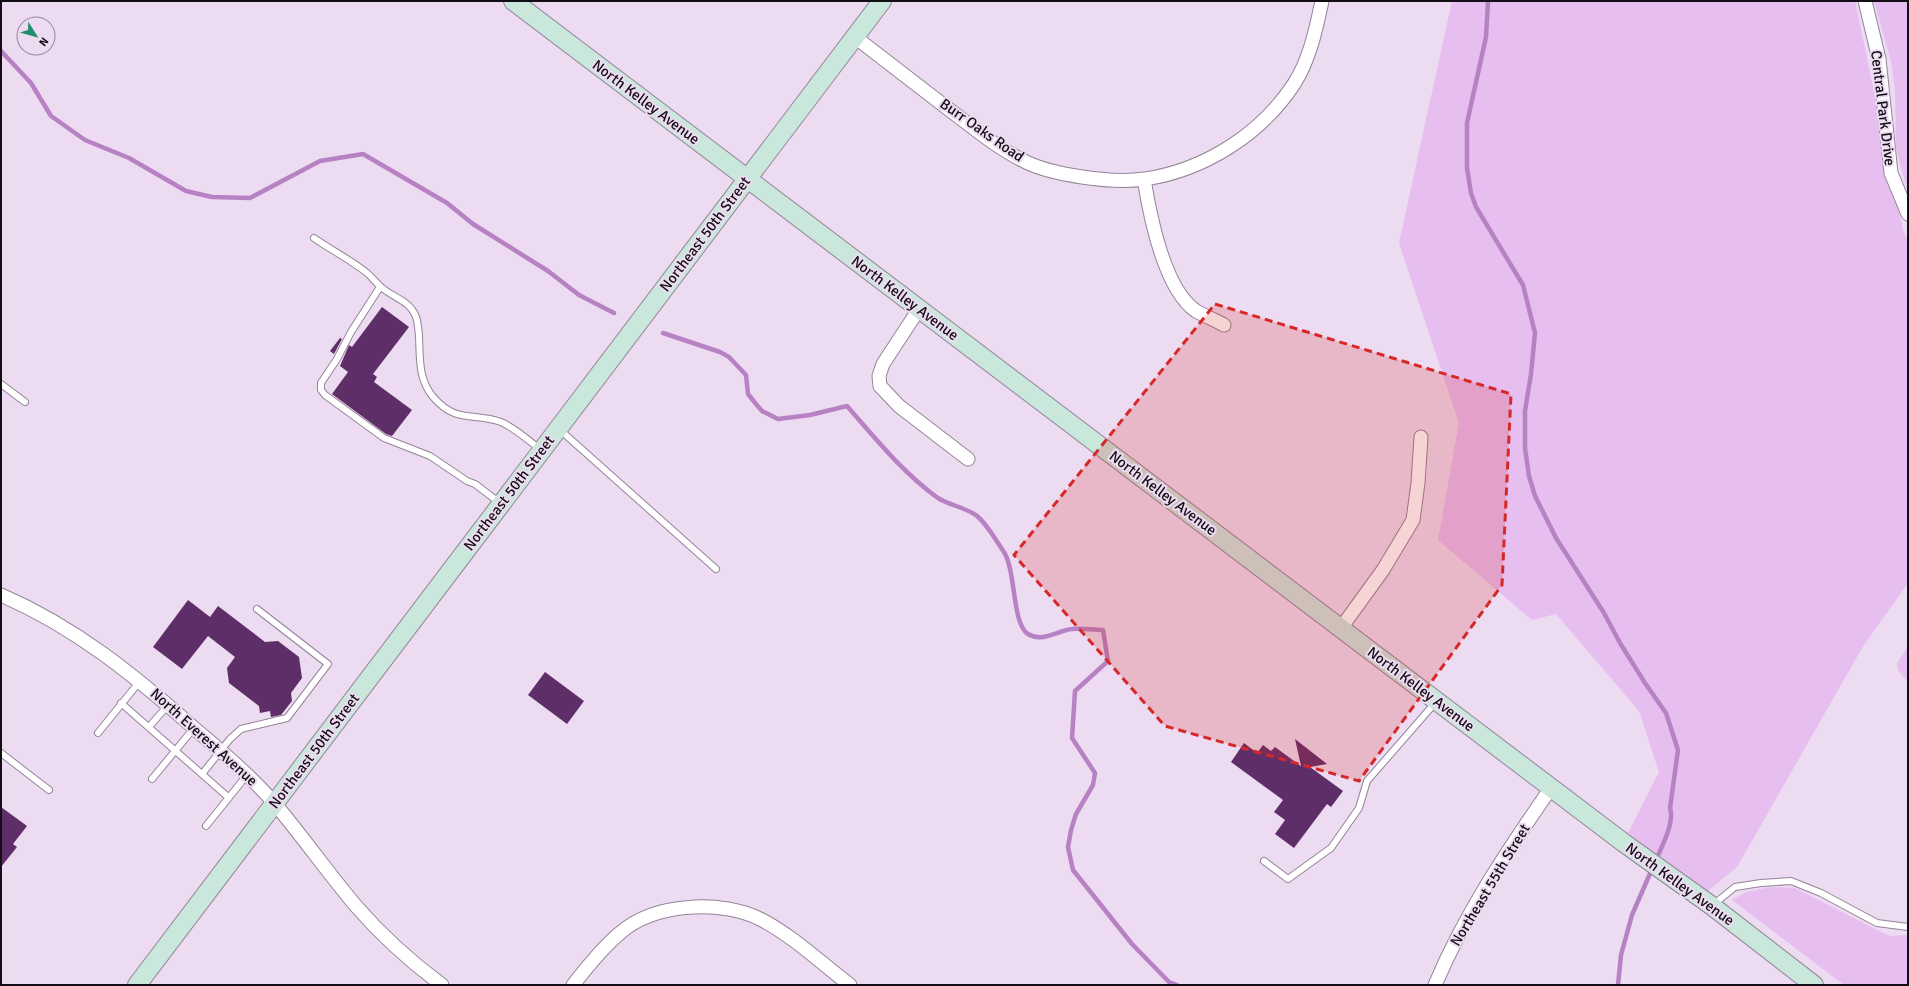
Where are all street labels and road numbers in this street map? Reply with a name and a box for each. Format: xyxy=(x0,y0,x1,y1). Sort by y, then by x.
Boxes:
street label: Central Park Drive xyxy=(1867,49,1899,167)
street label: North Kelley Avenue xyxy=(589,56,703,148)
street label: Burr Oaks Road xyxy=(937,94,1027,166)
street label: Northeast 50th Street xyxy=(656,173,754,295)
street label: North Kelley Avenue xyxy=(848,252,962,344)
street label: Northeast 50th Street xyxy=(460,432,558,554)
street label: North Kelley Avenue xyxy=(1106,447,1220,539)
street label: North Kelley Avenue xyxy=(1364,643,1478,735)
street label: North Everest Avenue xyxy=(147,684,261,790)
street label: Northeast 50th Street xyxy=(265,690,363,812)
street label: Northeast 55th Street xyxy=(1446,821,1534,949)
street label: North Kelley Avenue xyxy=(1622,839,1738,929)

